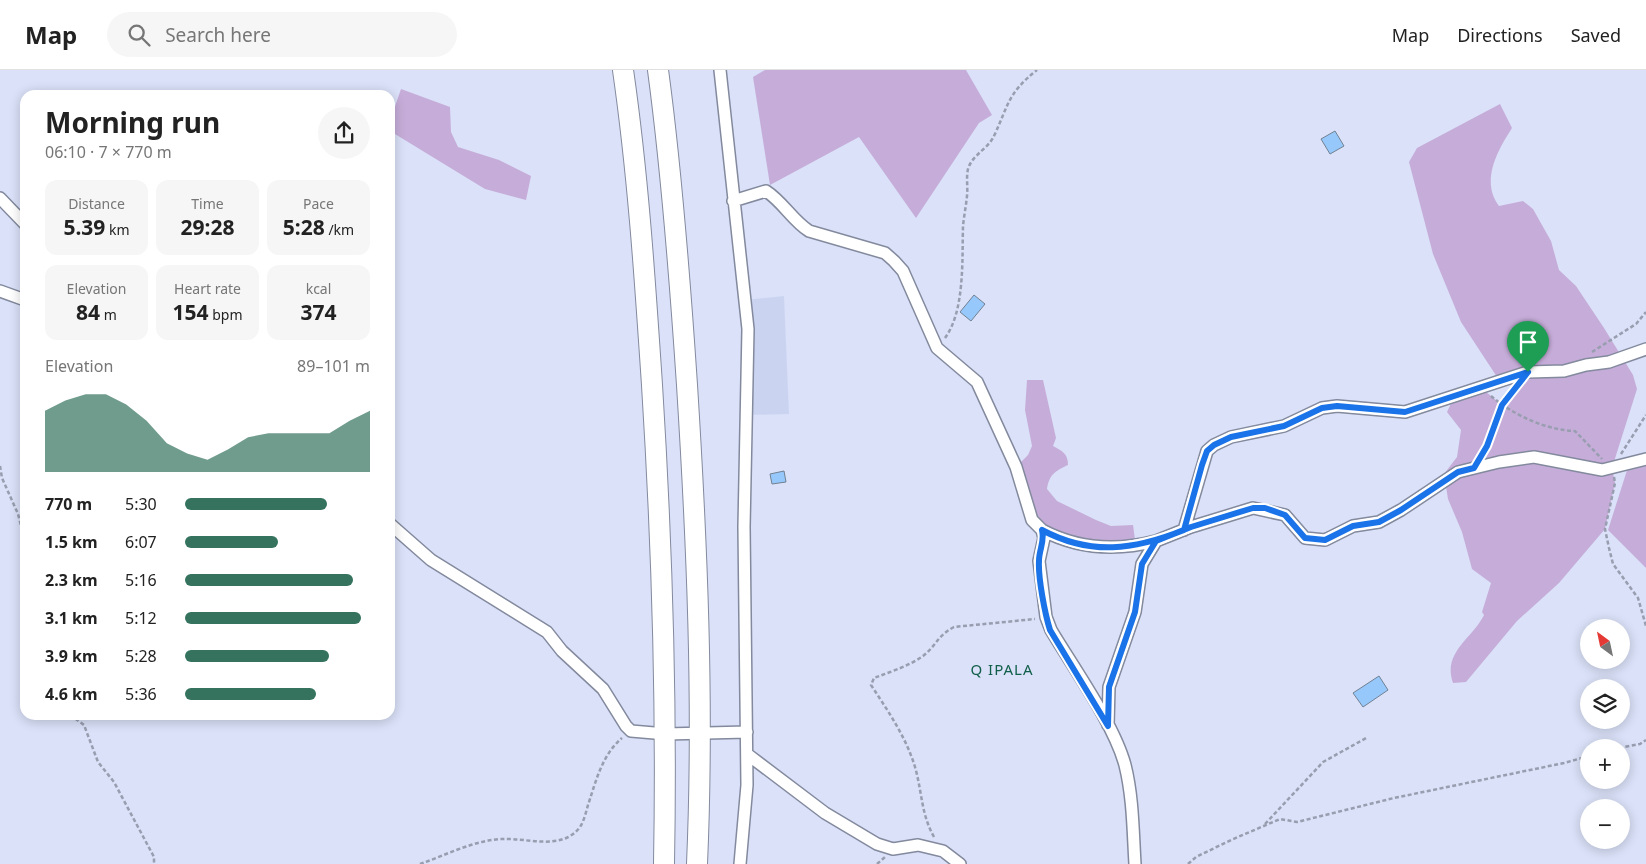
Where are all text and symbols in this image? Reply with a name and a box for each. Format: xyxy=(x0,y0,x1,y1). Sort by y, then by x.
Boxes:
search box xyxy=(107,12,457,57)
text: Map xyxy=(25,18,77,51)
icon: search xyxy=(125,21,153,49)
text: Search here xyxy=(165,22,271,48)
text: Map xyxy=(1392,23,1429,47)
text: Directions xyxy=(1457,23,1543,47)
text: Saved xyxy=(1571,23,1621,47)
text: Morning run xyxy=(45,103,220,141)
button: share xyxy=(318,107,370,159)
text: 06:10 · 7 × 770 m xyxy=(45,141,172,163)
text: Distance xyxy=(68,194,125,213)
text: Time xyxy=(191,194,224,213)
text: Pace xyxy=(303,194,334,213)
text: 5.39 xyxy=(63,213,105,241)
text: 29:28 xyxy=(181,213,234,241)
text: 5:28 xyxy=(283,213,325,241)
text: km xyxy=(105,220,130,239)
text: /km xyxy=(325,220,354,239)
text: Elevation xyxy=(67,279,126,298)
text: Heart rate xyxy=(174,279,241,298)
text: kcal xyxy=(306,279,331,298)
text: 84 xyxy=(76,298,100,326)
text: 154 xyxy=(173,298,209,326)
text: 374 xyxy=(300,298,337,326)
text: m xyxy=(100,305,117,324)
text: bpm xyxy=(209,305,243,324)
pin xyxy=(1507,321,1549,372)
icon: arrive xyxy=(1514,328,1542,356)
text: Elevation xyxy=(45,355,113,377)
text: 89–101 m xyxy=(297,355,370,377)
text: 770 m xyxy=(45,493,92,515)
text: 5:30 xyxy=(125,493,157,515)
text: 1.5 km xyxy=(45,531,97,553)
text: 6:07 xyxy=(125,531,157,553)
text: 2.3 km xyxy=(45,569,97,591)
text: 5:16 xyxy=(125,569,157,591)
text: 3.1 km xyxy=(45,607,97,629)
text: 5:12 xyxy=(125,607,157,629)
north arrow xyxy=(1580,619,1630,669)
map controls xyxy=(1580,619,1630,849)
text: 3.9 km xyxy=(45,645,97,667)
text: 5:28 xyxy=(125,645,157,667)
district label: Q IPALA xyxy=(970,659,1034,679)
button: layers xyxy=(1580,679,1630,729)
text: 4.6 km xyxy=(45,683,97,705)
text: 5:36 xyxy=(125,683,157,705)
button: + xyxy=(1580,739,1630,789)
button: − xyxy=(1580,799,1630,849)

